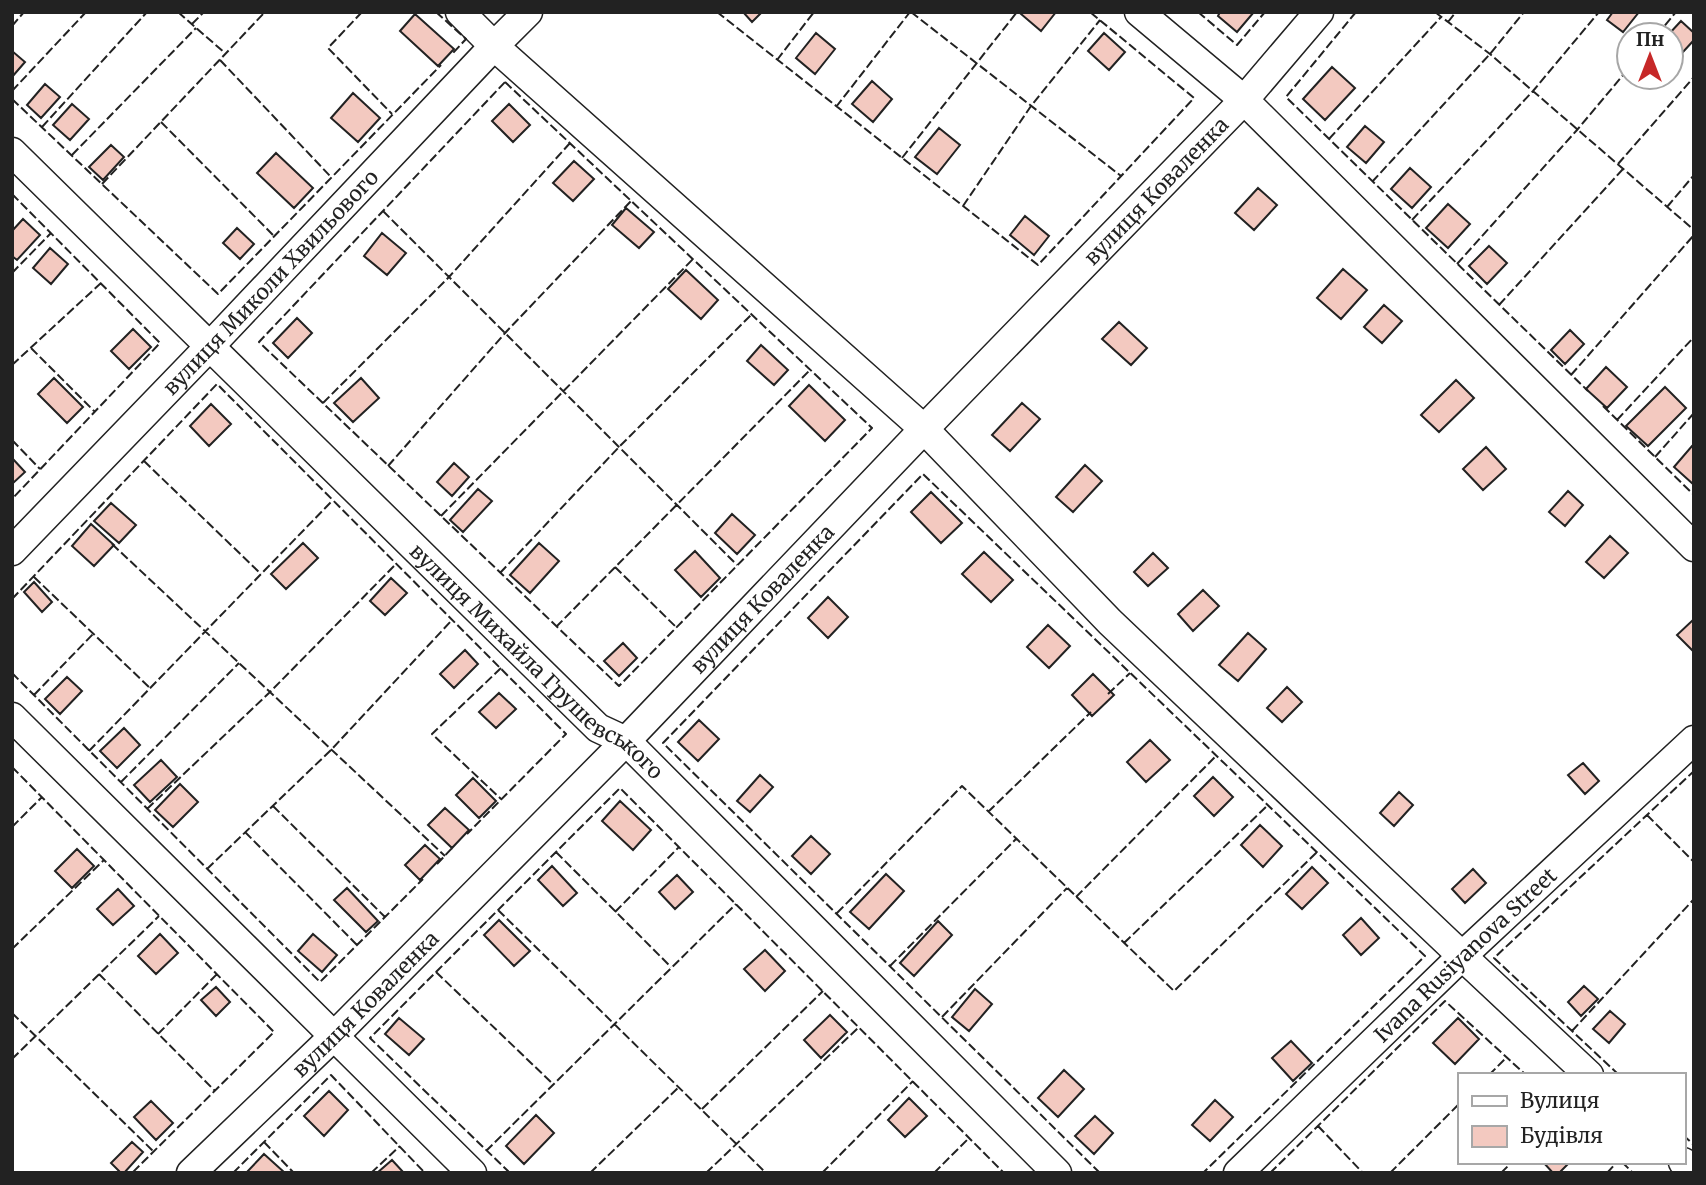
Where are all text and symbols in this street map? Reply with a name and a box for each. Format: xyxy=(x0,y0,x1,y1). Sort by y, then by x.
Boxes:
north arrow xyxy=(1615,21,1685,91)
text: Пн xyxy=(1636,27,1664,51)
street label: вулиця Коваленка xyxy=(1078,111,1234,270)
street label: вулиця Миколи Хвильового xyxy=(157,163,384,400)
street label: вулиця Коваленка xyxy=(685,518,839,679)
street label: вулиця Михайла Грушевського xyxy=(404,537,669,784)
street label: Ivana Rusiyanova Street xyxy=(1368,862,1562,1048)
street label: вулиця Коваленка xyxy=(286,925,444,1082)
legend xyxy=(1458,1073,1685,1164)
text: Вулиця xyxy=(1520,1087,1600,1114)
text: Будівля xyxy=(1520,1122,1603,1149)

